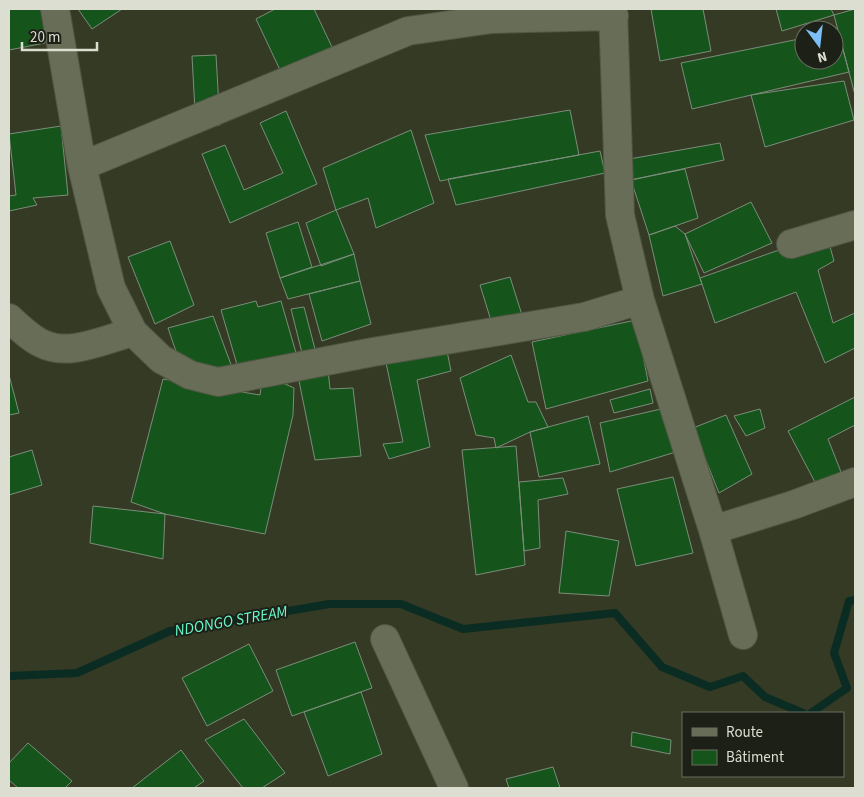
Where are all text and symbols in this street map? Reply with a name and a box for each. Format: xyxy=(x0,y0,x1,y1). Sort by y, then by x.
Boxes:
scale bar xyxy=(22,20,98,52)
north arrow xyxy=(794,20,844,70)
text: 20 m xyxy=(30,27,60,48)
text: N xyxy=(815,46,829,67)
water label: NDONGO STREAM xyxy=(173,600,290,642)
legend xyxy=(682,712,844,777)
text: Route xyxy=(726,722,763,743)
text: Bâtiment xyxy=(726,747,784,768)

